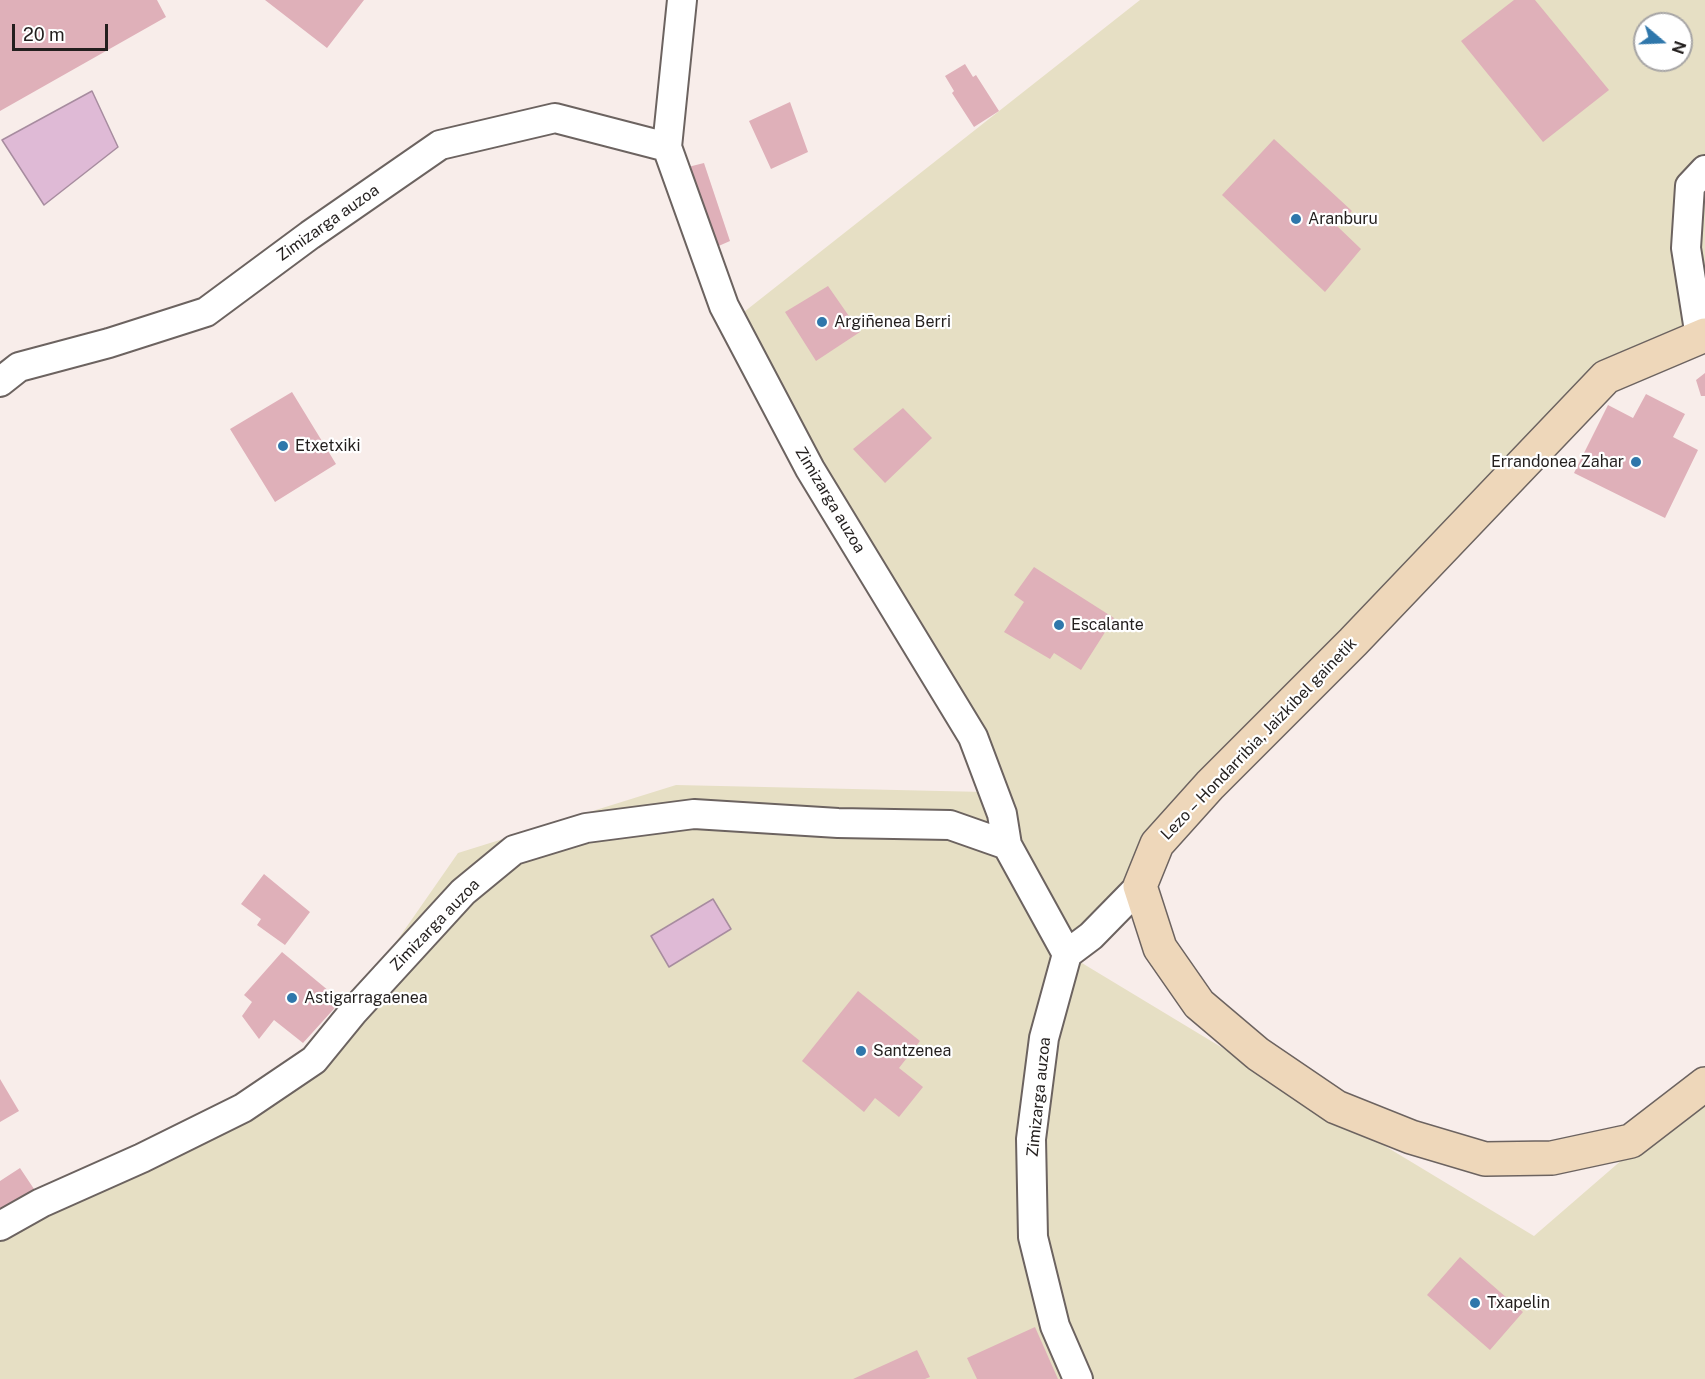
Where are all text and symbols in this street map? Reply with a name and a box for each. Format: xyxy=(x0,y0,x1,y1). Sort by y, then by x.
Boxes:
scale bar xyxy=(15,12,111,50)
north arrow xyxy=(1633,12,1693,72)
text: 20 m xyxy=(23,24,65,45)
text: N xyxy=(1668,38,1690,56)
street label: Zimizarga auzoa xyxy=(273,181,383,265)
place label: Aranburu xyxy=(1308,209,1378,229)
marker: Aranburu xyxy=(1289,212,1303,226)
place label: Argiñenea Berri xyxy=(834,312,951,332)
marker: Argiñenea Berri xyxy=(815,315,829,329)
place label: Etxetxiki xyxy=(295,436,360,456)
marker: Etxetxiki xyxy=(276,439,290,453)
street label: Zimizarga auzoa xyxy=(791,443,869,557)
place label: Errandonea Zahar xyxy=(1491,452,1624,472)
marker: Errandonea Zahar xyxy=(1629,455,1643,469)
place label: Escalante xyxy=(1071,615,1144,635)
marker: Escalante xyxy=(1052,618,1066,632)
street label: Lezo – Hondarribia, Jaizkibel gainetik xyxy=(1157,634,1361,844)
street label: Zimizarga auzoa xyxy=(386,875,484,975)
place label: Astigarragaenea xyxy=(304,988,427,1008)
marker: Astigarragaenea xyxy=(285,991,299,1005)
street label: Zimizarga auzoa xyxy=(1023,1036,1055,1158)
place label: Santzenea xyxy=(873,1041,951,1061)
marker: Santzenea xyxy=(854,1044,868,1058)
place label: Txapelin xyxy=(1487,1293,1550,1313)
marker: Txapelin xyxy=(1468,1296,1482,1310)

